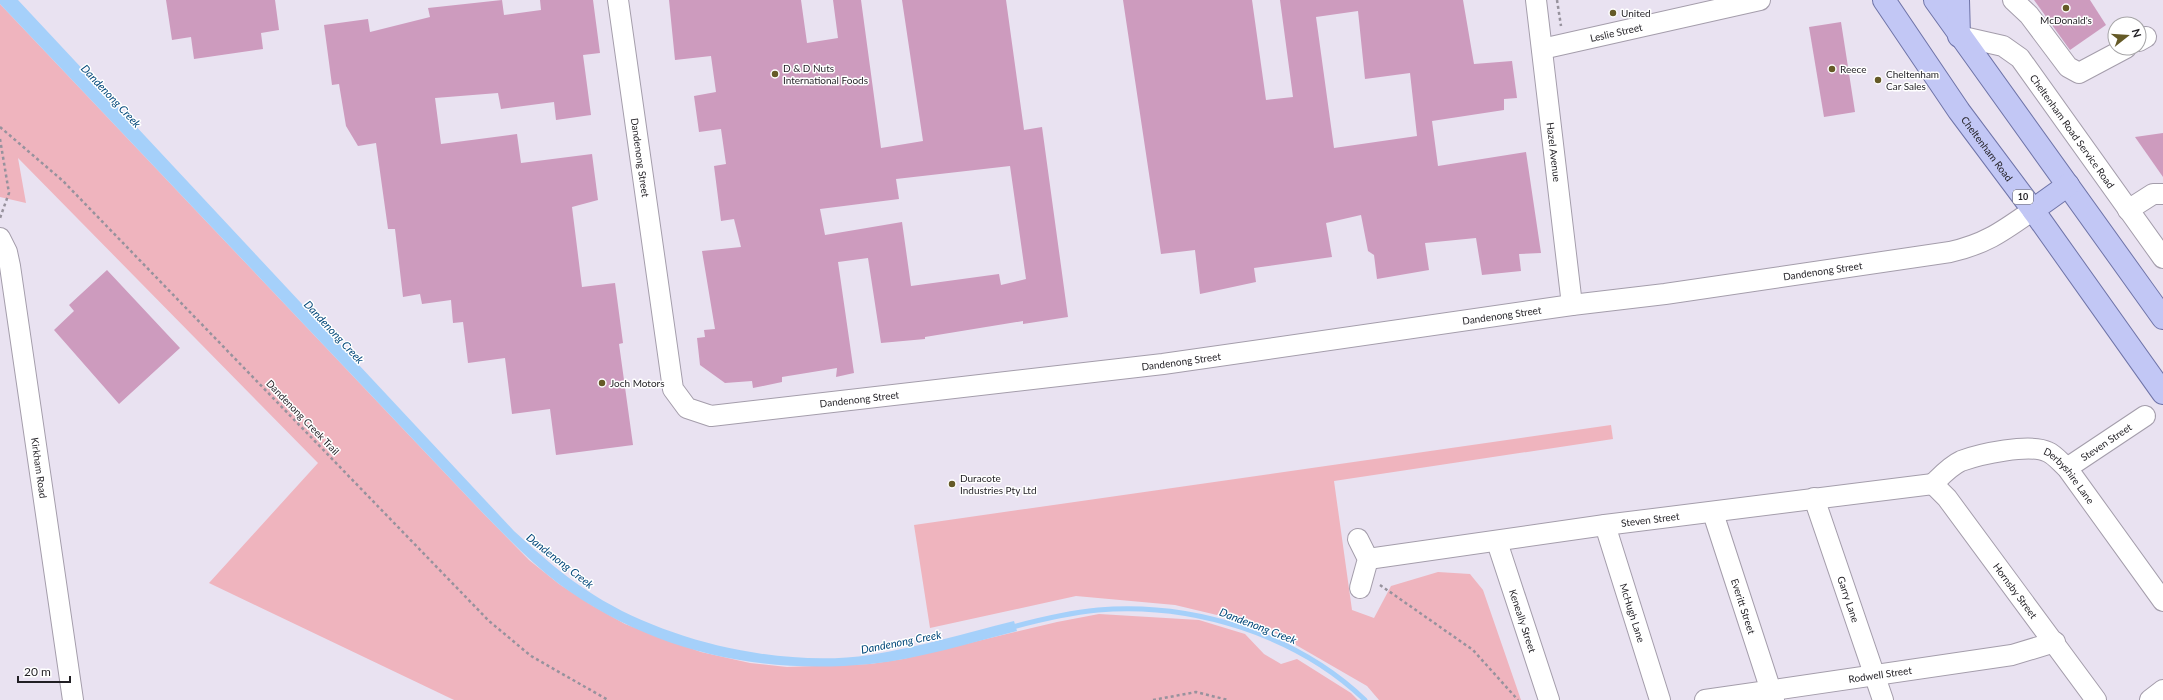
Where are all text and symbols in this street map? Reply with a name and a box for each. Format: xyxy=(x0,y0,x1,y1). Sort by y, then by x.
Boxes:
marker: McDonald's xyxy=(2061,3,2071,13)
place label: United xyxy=(1621,7,1651,19)
marker: United xyxy=(1608,8,1618,18)
place label: McDonald's xyxy=(2040,14,2092,26)
north arrow xyxy=(2107,16,2147,56)
street label: Leslie Street xyxy=(1589,21,1644,44)
text: N xyxy=(2130,27,2144,39)
water label: Dandenong Creek xyxy=(79,61,144,130)
place label: D & D Nuts International Foods xyxy=(783,62,868,86)
place label: Reece xyxy=(1840,63,1866,75)
marker: Reece xyxy=(1827,64,1837,74)
place label: Cheltenham Car Sales xyxy=(1886,68,1939,92)
marker: D & D Nuts International Foods xyxy=(770,69,780,79)
street label: Cheltenham Road Service Road xyxy=(2028,72,2117,191)
marker: Cheltenham Car Sales xyxy=(1873,75,1883,85)
street label: Cheltenham Road xyxy=(1959,114,2015,183)
street label: Dandenong Street xyxy=(629,117,652,198)
street label: Hazel Avenue xyxy=(1544,121,1563,182)
road number: 10 xyxy=(2013,190,2033,204)
street label: Dandenong Street xyxy=(1782,259,1863,283)
water label: Dandenong Creek xyxy=(302,297,367,366)
street label: Dandenong Street xyxy=(1461,303,1543,327)
street label: Dandenong Street xyxy=(1141,350,1222,372)
street label: Dandenong Creek Trail xyxy=(264,377,342,457)
place label: Joch Motors xyxy=(610,377,665,389)
marker: Joch Motors xyxy=(597,378,607,388)
street label: Dandenong Street xyxy=(819,388,900,409)
street label: Steven Street xyxy=(2078,420,2134,463)
street label: Kirkham Road xyxy=(29,437,50,499)
street label: Derbyshire Lane xyxy=(2042,445,2097,506)
place label: Duracote Industries Pty Ltd xyxy=(960,472,1037,496)
marker: Duracote Industries Pty Ltd xyxy=(947,479,957,489)
street label: Steven Street xyxy=(1620,510,1681,529)
water label: Dandenong Creek xyxy=(524,530,597,591)
street label: Hornsby Street xyxy=(1991,561,2040,621)
street label: Garry Lane xyxy=(1835,575,1862,624)
street label: Everitt Street xyxy=(1729,577,1758,636)
street label: McHugh Lane xyxy=(1618,582,1648,644)
street label: Keneally Street xyxy=(1507,588,1539,654)
water label: Dandenong Creek xyxy=(1218,605,1299,647)
water label: Dandenong Creek xyxy=(860,627,943,656)
scale bar xyxy=(18,658,70,684)
text: 20 m xyxy=(24,664,51,679)
street label: Rodwell Street xyxy=(1848,664,1913,685)

